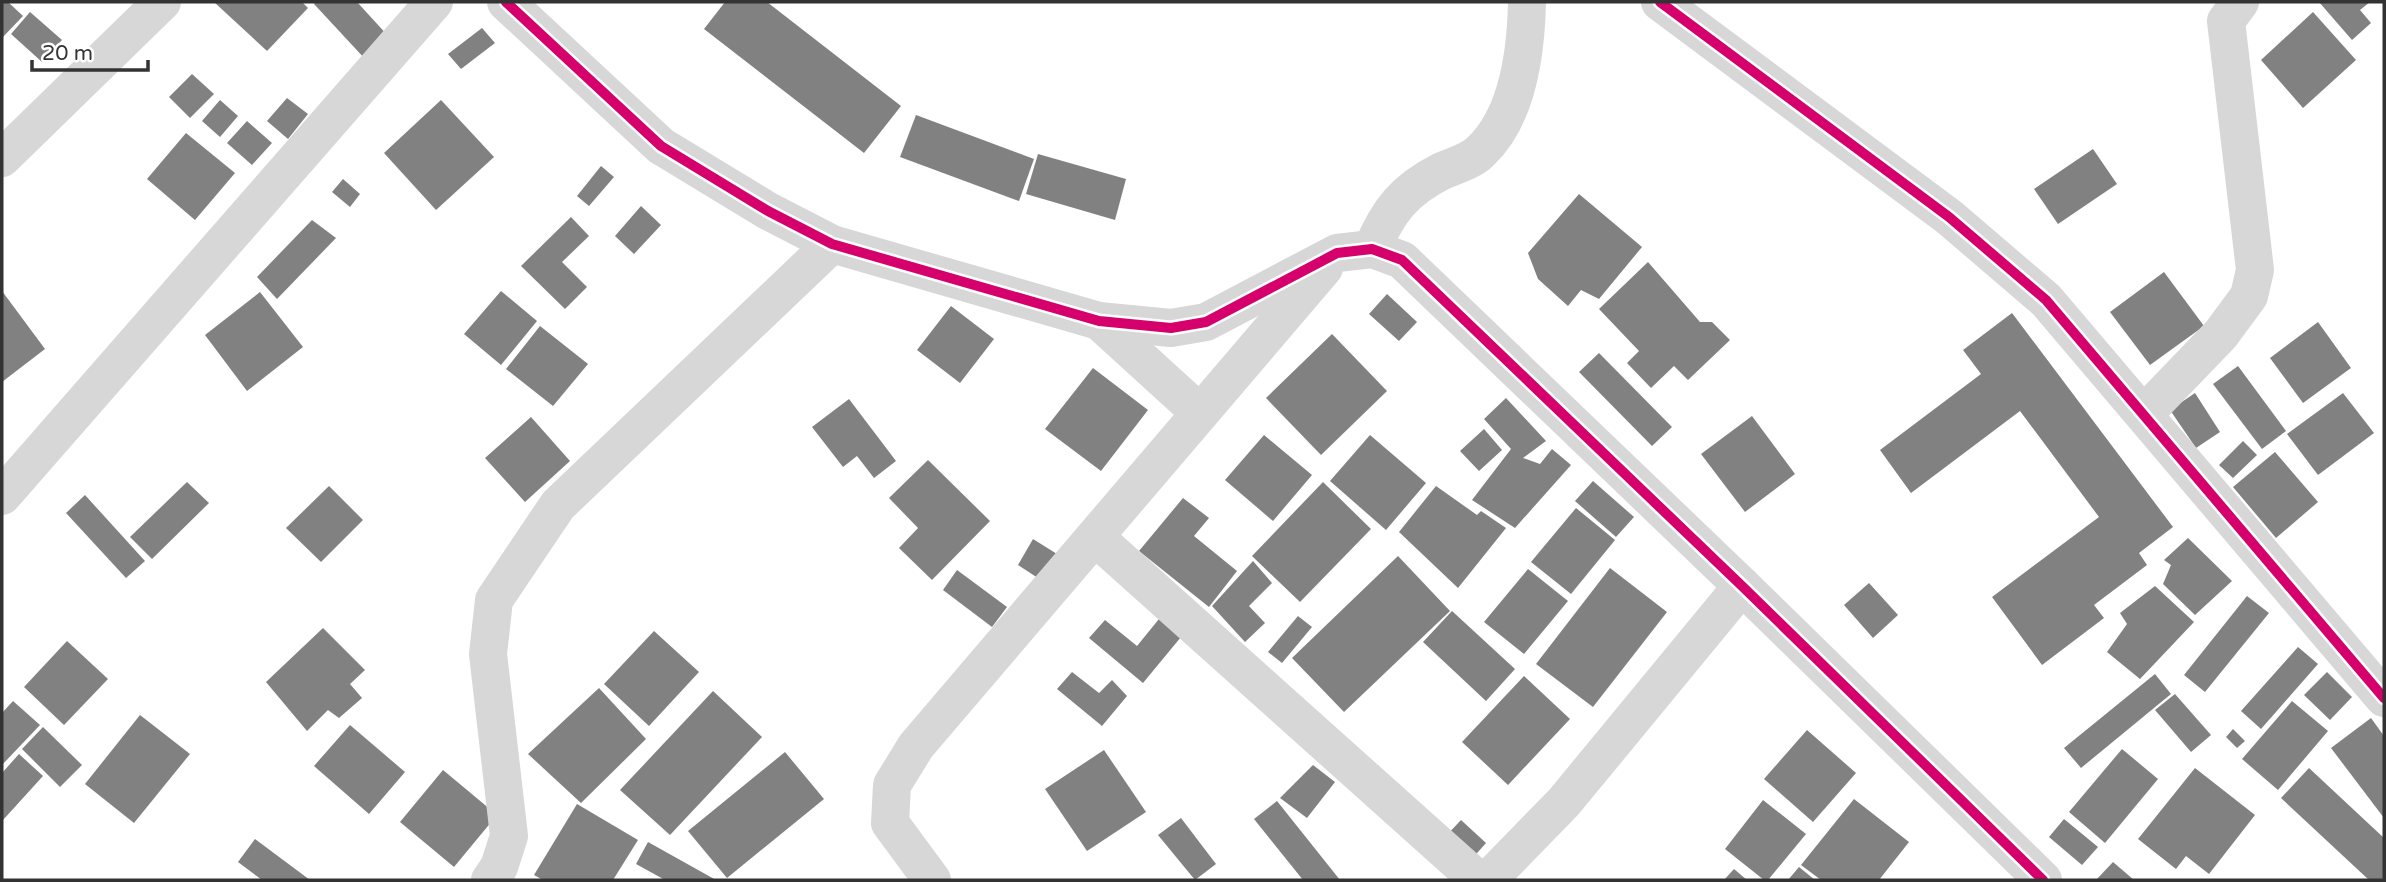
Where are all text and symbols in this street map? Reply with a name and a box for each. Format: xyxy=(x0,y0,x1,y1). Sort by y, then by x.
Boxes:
scale bar xyxy=(32,28,147,72)
text: 20 m xyxy=(42,41,93,66)

